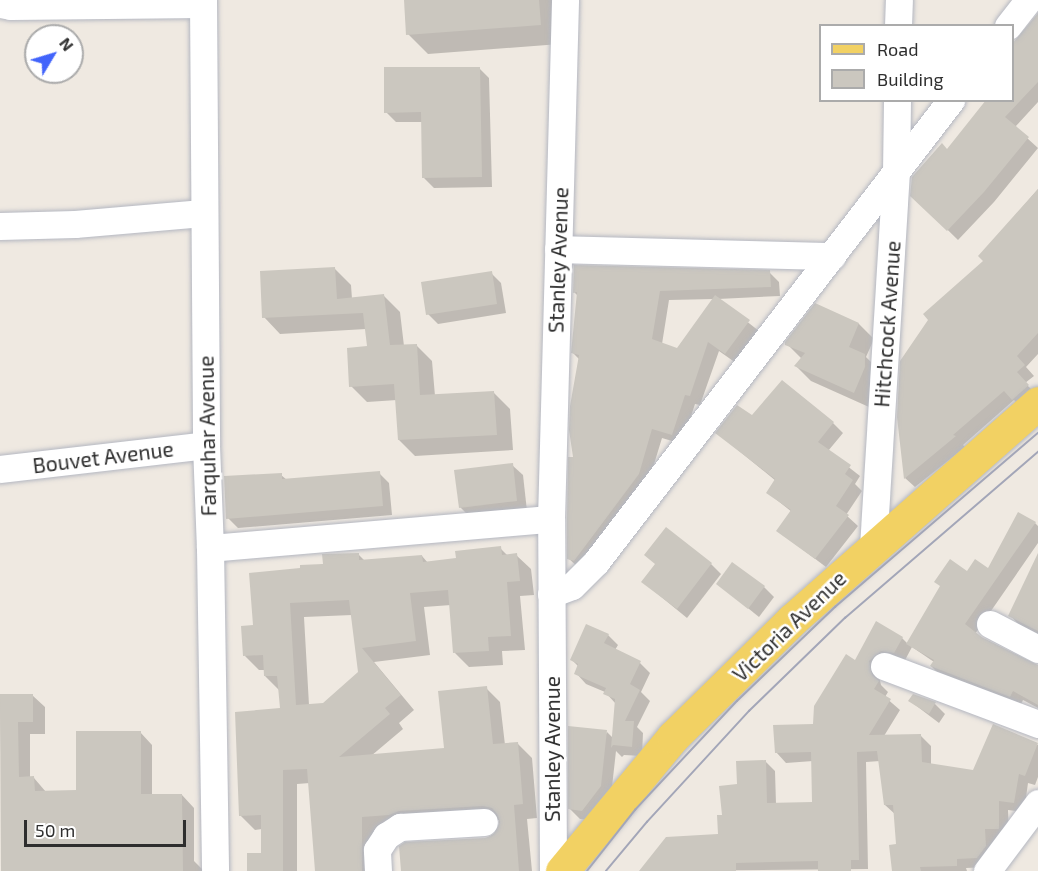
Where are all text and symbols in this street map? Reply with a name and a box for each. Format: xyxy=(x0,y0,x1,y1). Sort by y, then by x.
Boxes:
north arrow xyxy=(24,24,84,84)
legend xyxy=(819,24,1014,102)
text: N xyxy=(56,33,78,54)
text: Road xyxy=(877,38,918,60)
text: Building xyxy=(877,68,944,90)
street label: Stanley Avenue xyxy=(543,186,573,334)
street label: Hitchcock Avenue xyxy=(869,239,905,409)
street label: Farquhar Avenue xyxy=(193,355,221,517)
street label: Bouvet Avenue xyxy=(31,436,175,478)
street label: Victoria Avenue xyxy=(727,565,851,687)
street label: Stanley Avenue xyxy=(539,676,565,822)
scale bar xyxy=(27,808,189,846)
text: 50 m xyxy=(35,819,75,841)

